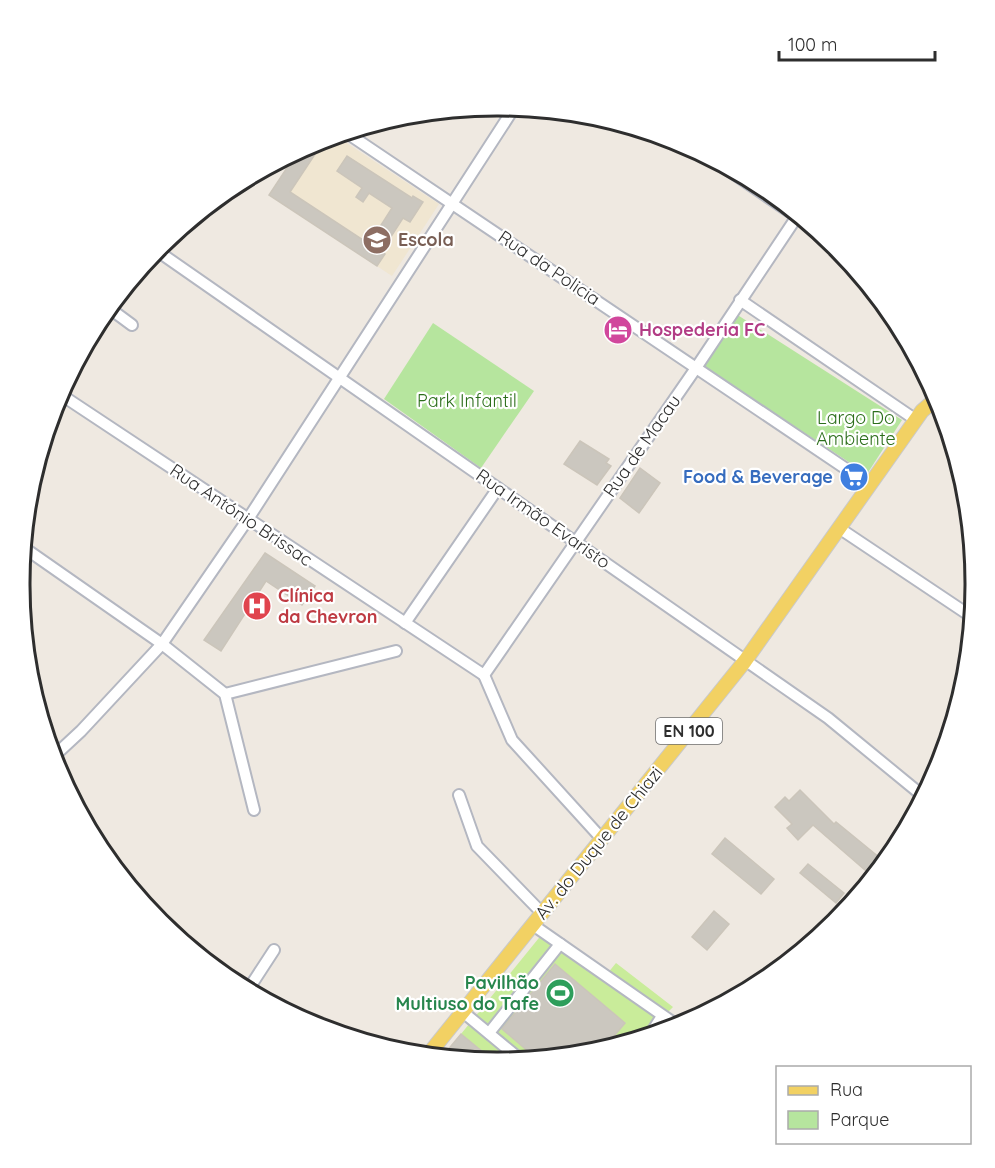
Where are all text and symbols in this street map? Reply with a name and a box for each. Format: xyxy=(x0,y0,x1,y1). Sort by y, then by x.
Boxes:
scale bar xyxy=(779,24,935,62)
text: 100 m xyxy=(788,33,837,56)
school or university icon: Escola xyxy=(361,224,393,256)
street label: Rua da Policia xyxy=(494,225,605,310)
place label: Escola xyxy=(398,228,454,251)
hotel icon: Hospederia FC xyxy=(602,314,634,346)
place label: Hospederia FC xyxy=(639,318,765,341)
park label: Park Infantil xyxy=(417,389,517,412)
street label: Rua de Macau xyxy=(598,390,685,501)
park label: Largo Do Ambiente xyxy=(816,406,896,450)
street label: Rua António Brissac xyxy=(166,458,317,571)
supermarket icon: Food & Beverage xyxy=(838,461,870,493)
street label: Rua Irmão Evaristo xyxy=(472,464,615,574)
place label: Food & Beverage xyxy=(683,465,833,488)
place label: Clínica da Chevron xyxy=(278,584,378,628)
hospital icon: Clínica da Chevron xyxy=(241,590,273,622)
road number: EN 100 xyxy=(656,718,722,744)
street label: Av. do Duque de Chiazi xyxy=(530,762,667,924)
place label: Pavilhão Multiuso do Tafe xyxy=(395,971,539,1015)
sports icon: Pavilhão Multiuso do Tafe xyxy=(544,977,576,1009)
legend xyxy=(776,1066,971,1144)
text: Rua xyxy=(830,1078,863,1101)
text: Parque xyxy=(830,1108,889,1131)

